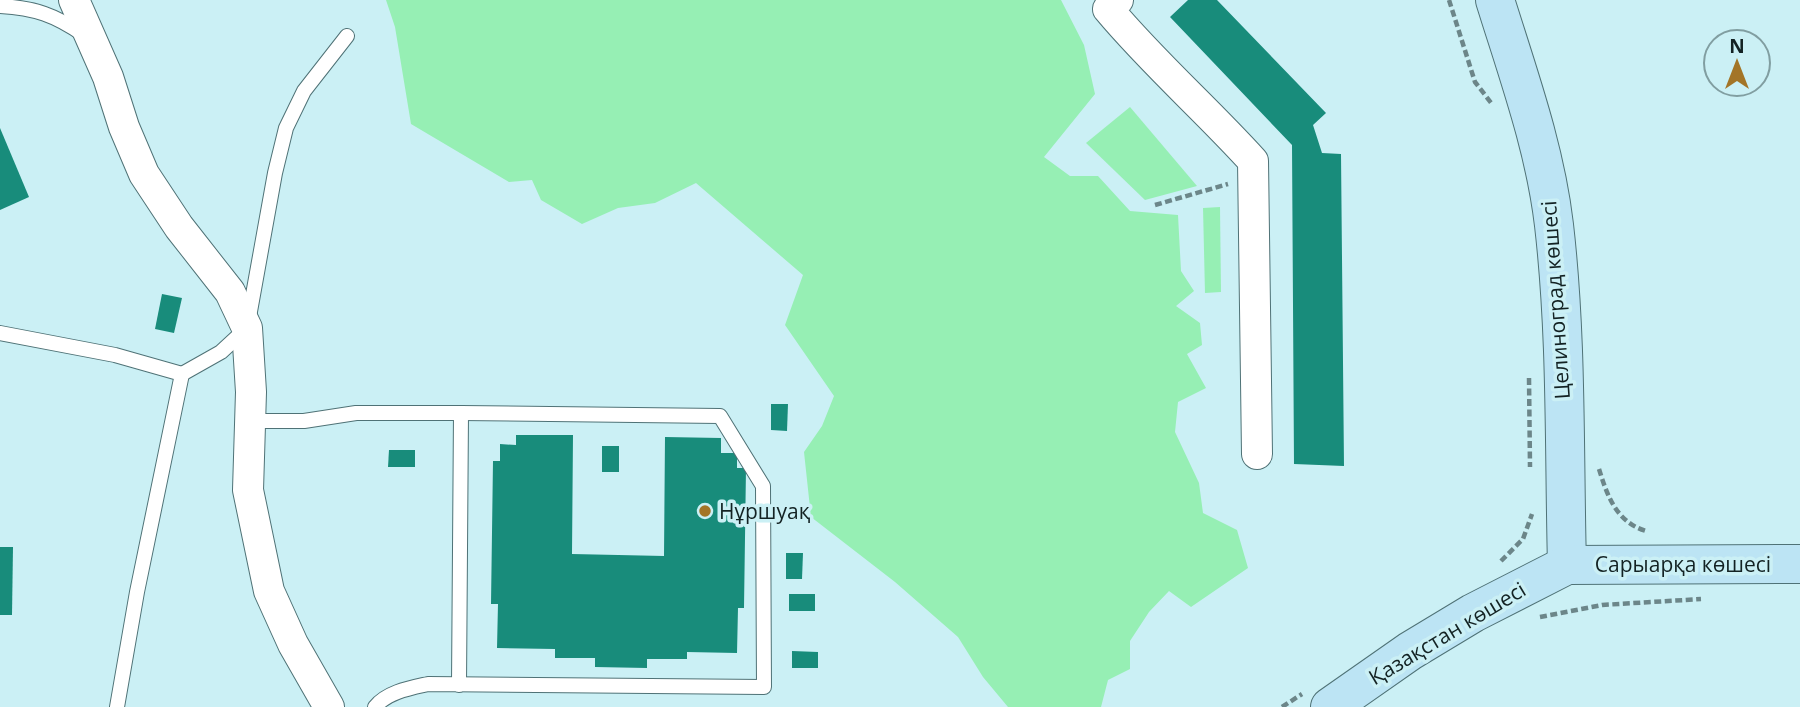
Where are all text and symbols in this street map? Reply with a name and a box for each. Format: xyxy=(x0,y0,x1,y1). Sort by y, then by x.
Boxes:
north arrow xyxy=(1702,28,1772,98)
text: N xyxy=(1729,33,1745,59)
street label: Целиноград көшесі xyxy=(1534,200,1576,400)
place label: Нұршуақ xyxy=(719,497,811,525)
marker: Нұршуақ xyxy=(697,503,713,519)
street label: Сарыарқа көшесі xyxy=(1595,550,1771,578)
street label: Қазақстан көшесі xyxy=(1363,575,1531,691)

